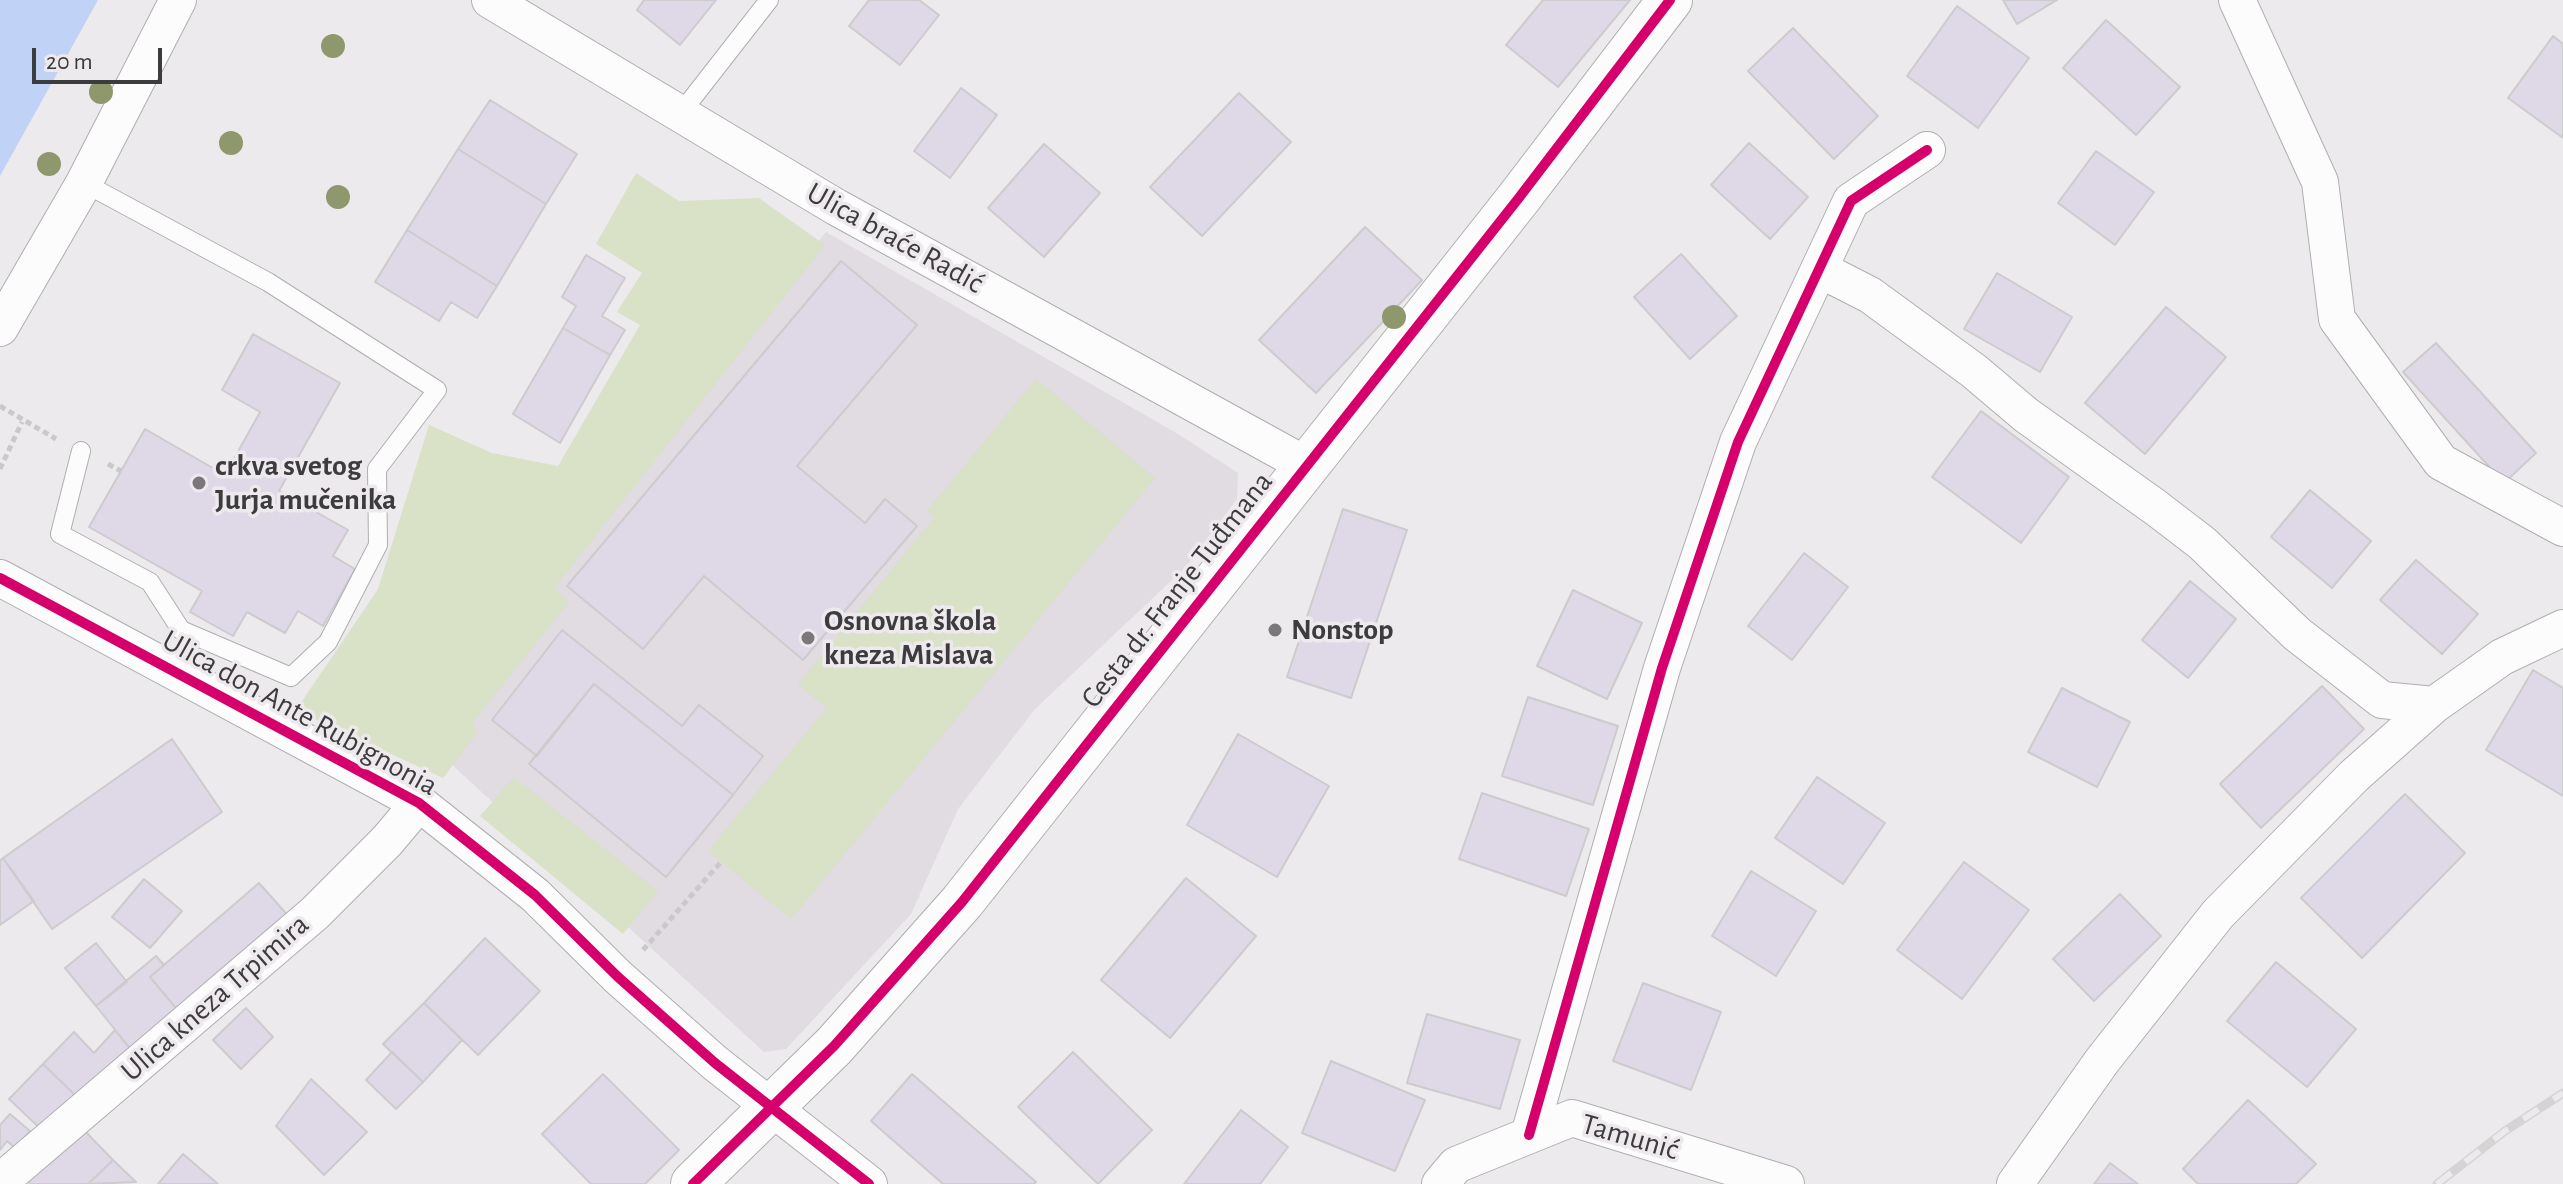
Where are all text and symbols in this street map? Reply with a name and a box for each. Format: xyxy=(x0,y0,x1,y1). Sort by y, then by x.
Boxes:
scale bar xyxy=(36,32,166,82)
text: 20 m xyxy=(46,50,93,74)
street label: Ulica braće Radić xyxy=(800,175,990,301)
place label: crkva svetog Jurja mučenika xyxy=(215,448,397,518)
street label: Cesta dr. Franje Tuđmana xyxy=(1073,465,1281,715)
marker: crkva svetog Jurja mučenika xyxy=(190,474,208,492)
place label: Osnovna škola kneza Mislava xyxy=(824,603,996,674)
place label: Nonstop xyxy=(1291,612,1394,648)
marker: Nonstop xyxy=(1266,621,1284,639)
street label: Ulica don Ante Rubignonia xyxy=(156,622,444,804)
marker: Osnovna škola kneza Mislava xyxy=(799,629,817,647)
street label: Ulica kneza Trpimira xyxy=(114,907,316,1089)
street label: Tamunić xyxy=(1577,1106,1683,1168)

